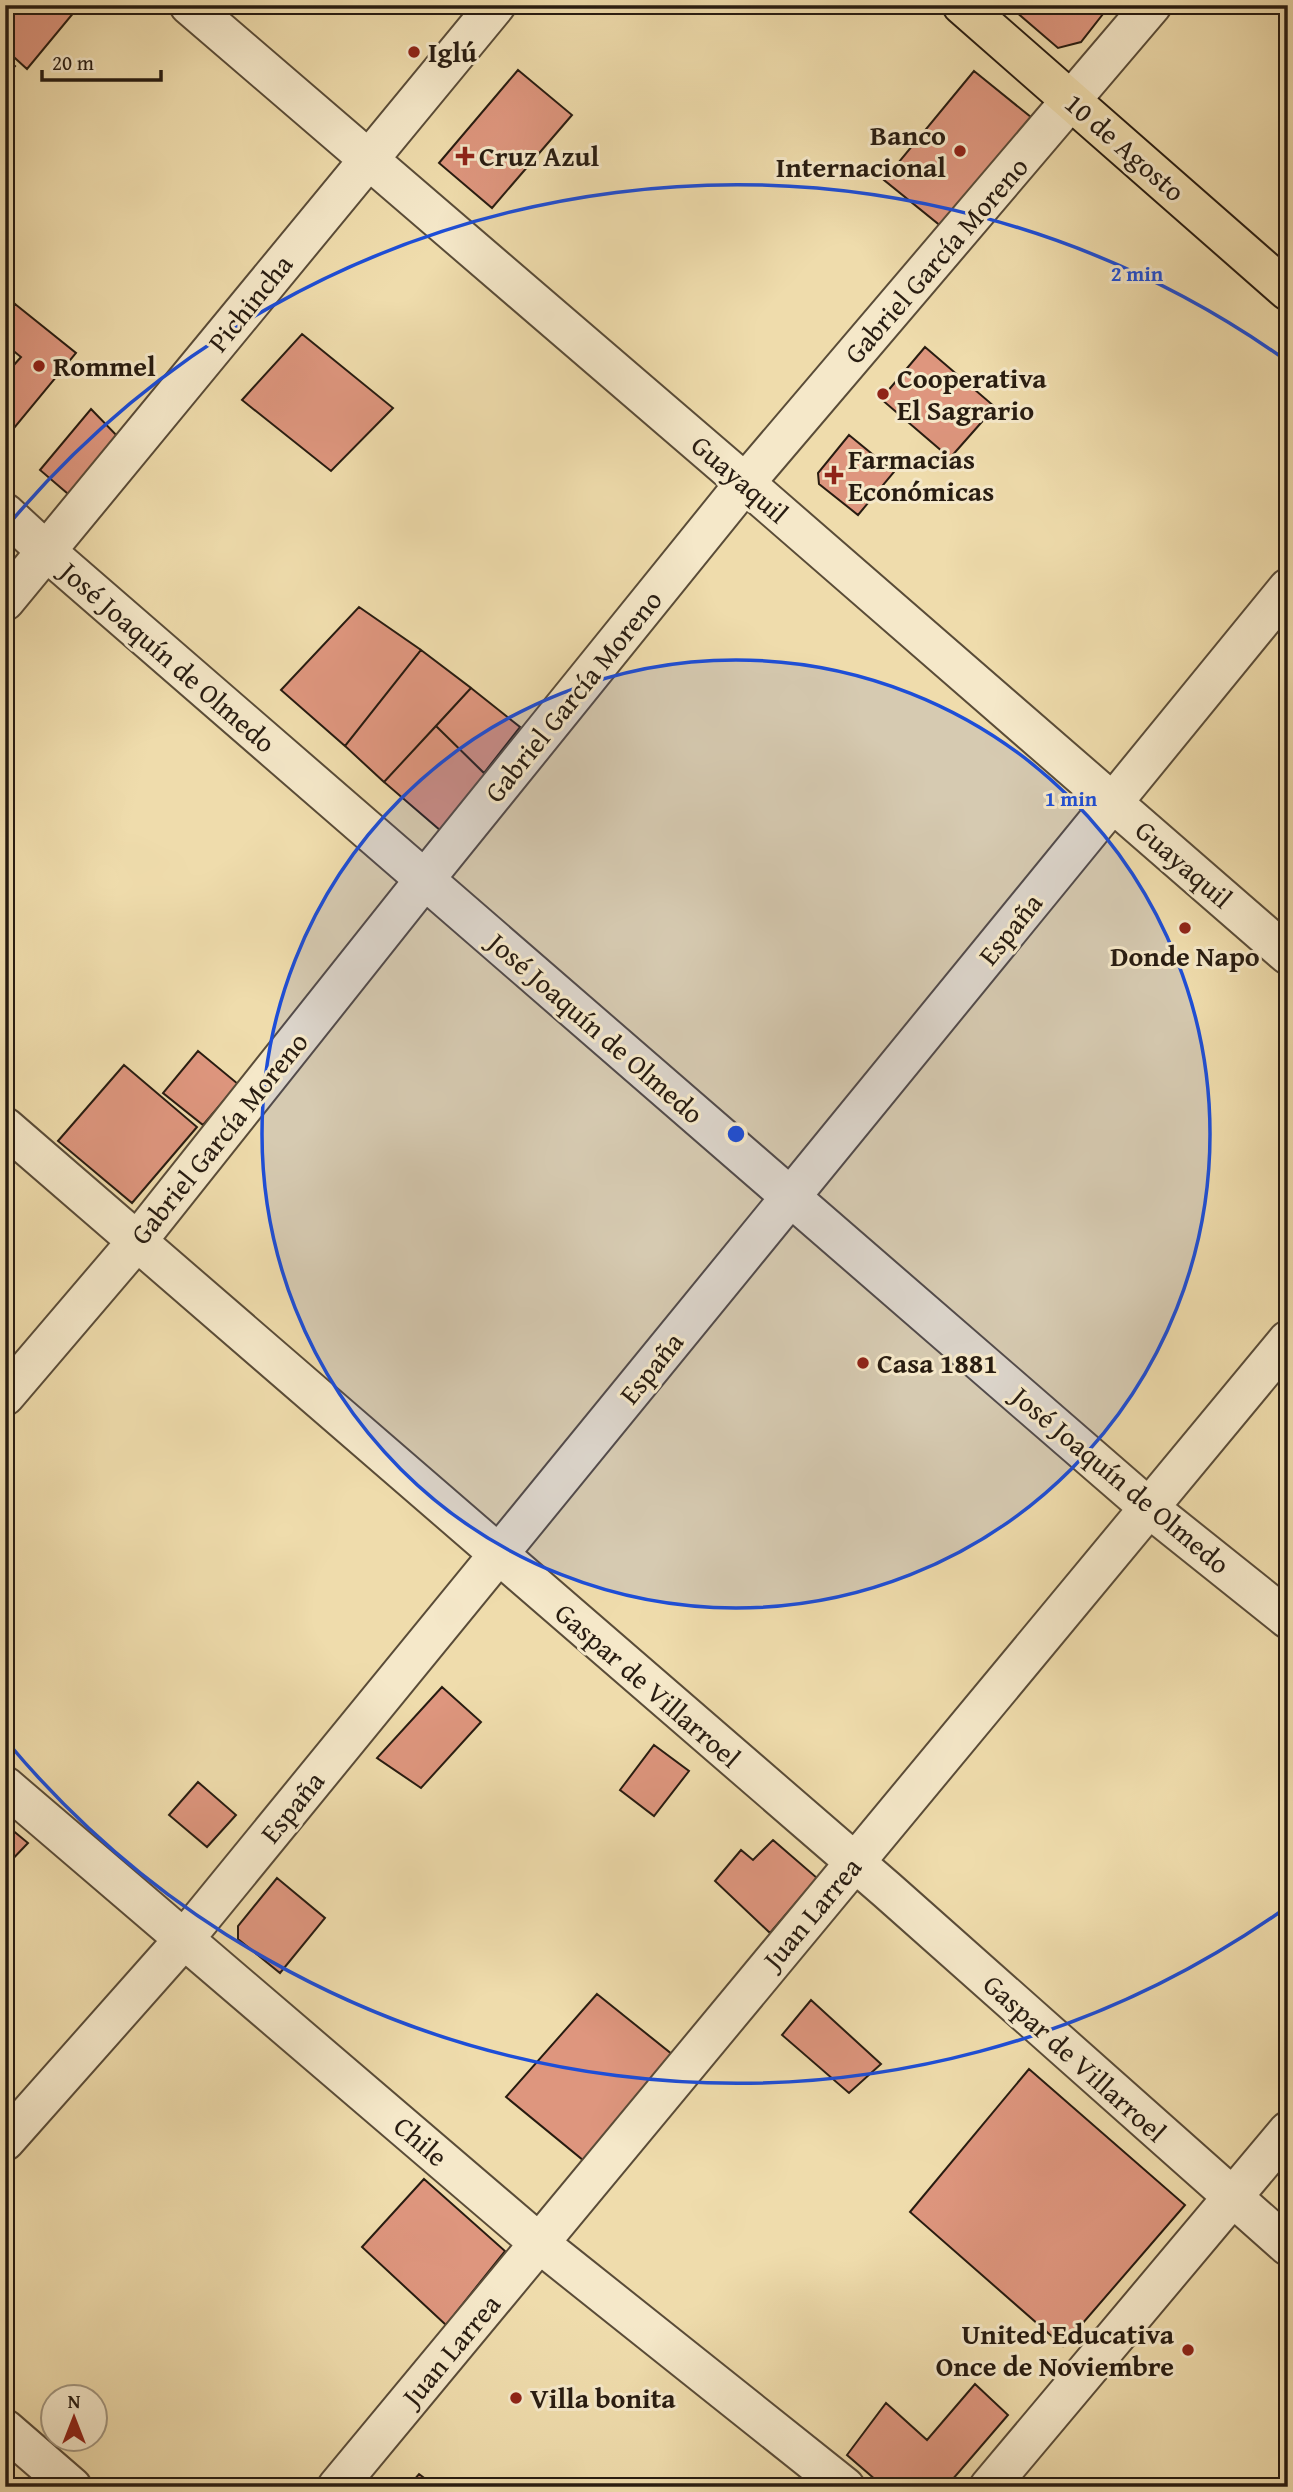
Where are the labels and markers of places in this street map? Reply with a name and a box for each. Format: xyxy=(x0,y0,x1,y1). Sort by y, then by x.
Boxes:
place label: Iglú xyxy=(428,31,477,72)
marker: Iglú xyxy=(406,44,422,60)
place label: Banco Internacional xyxy=(776,114,946,187)
place label: Cruz Azul xyxy=(479,135,600,176)
marker: Banco Internacional xyxy=(952,143,968,159)
marker: Cruz Azul xyxy=(457,148,473,164)
place label: Rommel xyxy=(53,345,156,386)
place label: Cooperativa El Sagrario xyxy=(897,357,1047,430)
marker: Rommel xyxy=(31,358,47,374)
marker: Cooperativa El Sagrario xyxy=(875,386,891,402)
place label: Farmacias Económicas xyxy=(848,438,994,511)
marker: Farmacias Económicas xyxy=(826,467,842,483)
marker: Donde Napo xyxy=(1177,920,1193,936)
place label: Donde Napo xyxy=(1110,935,1260,976)
centre of rings xyxy=(724,1122,748,1146)
place label: Casa 1881 xyxy=(877,1342,998,1383)
marker: Casa 1881 xyxy=(855,1355,871,1371)
place label: United Educativa Once de Noviembre xyxy=(936,2313,1175,2386)
marker: United Educativa Once de Noviembre xyxy=(1180,2342,1196,2358)
place label: Villa bonita xyxy=(530,2377,676,2418)
marker: Villa bonita xyxy=(508,2390,524,2406)

